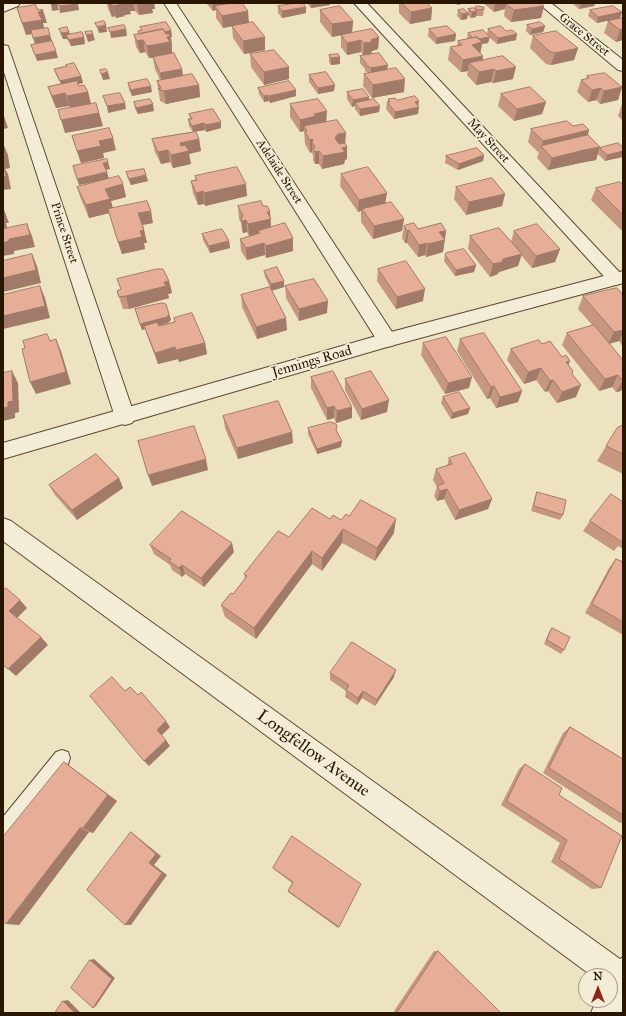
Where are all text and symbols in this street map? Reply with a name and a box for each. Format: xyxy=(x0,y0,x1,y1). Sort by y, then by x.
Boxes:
street label: Grace Street xyxy=(556,10,612,60)
street label: May Street xyxy=(464,116,512,166)
street label: Adelaide Street xyxy=(253,137,305,207)
street label: Prince Street xyxy=(47,201,81,265)
street label: Jennings Road xyxy=(270,343,354,381)
street label: Longfellow Avenue xyxy=(253,706,373,802)
north arrow xyxy=(578,968,618,1008)
text: N xyxy=(593,970,603,983)

